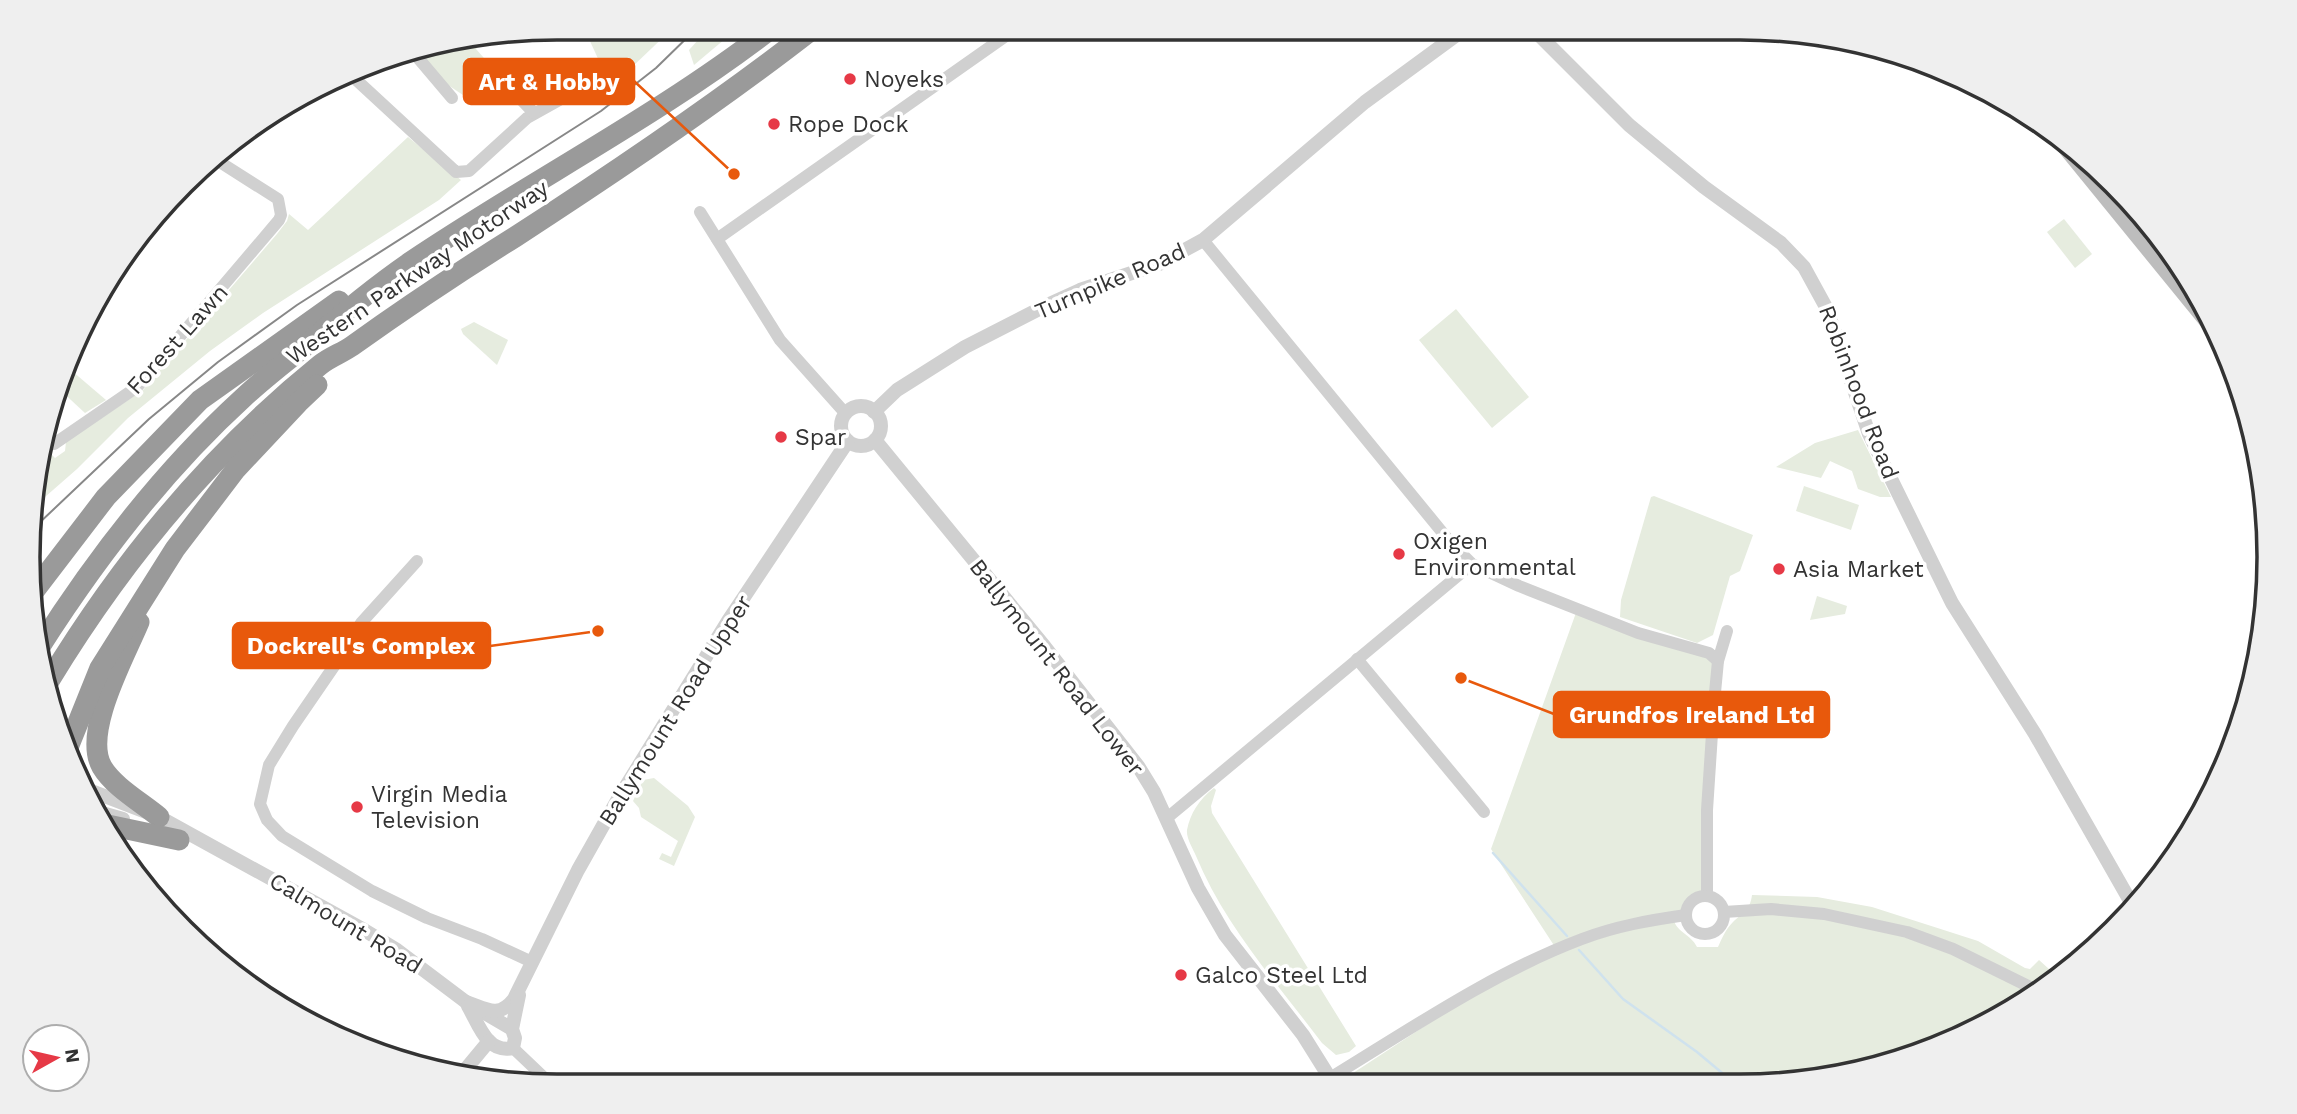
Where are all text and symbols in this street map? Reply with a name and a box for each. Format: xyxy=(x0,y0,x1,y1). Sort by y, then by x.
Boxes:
callout: Art & Hobby xyxy=(464,59,634,104)
place label: Noyeks xyxy=(864,66,944,93)
text: Art & Hobby xyxy=(478,68,620,96)
marker: Noyeks xyxy=(842,71,858,87)
place label: Rope Dock xyxy=(788,111,909,138)
marker: Rope Dock xyxy=(766,116,782,132)
street label: Western Parkway Motorway xyxy=(281,174,553,370)
street label: Turnpike Road xyxy=(1031,238,1189,325)
street label: Forest Lawn xyxy=(121,279,234,400)
street label: Robinhood Road xyxy=(1813,302,1904,483)
place label: Spar xyxy=(795,424,846,451)
marker: Spar xyxy=(773,429,789,445)
place label: Oxigen Environmental xyxy=(1413,528,1576,581)
marker: Oxigen Environmental xyxy=(1391,546,1407,562)
street label: Ballymount Road Lower xyxy=(964,554,1150,781)
place label: Asia Market xyxy=(1793,556,1924,583)
marker: Asia Market xyxy=(1771,561,1787,577)
street label: Ballymount Road Upper xyxy=(593,590,757,830)
callout: Dockrell's Complex xyxy=(233,623,490,668)
text: Dockrell's Complex xyxy=(247,632,475,660)
callout: Grundfos Ireland Ltd xyxy=(1554,692,1829,737)
text: Grundfos Ireland Ltd xyxy=(1569,701,1815,729)
place label: Virgin Media Television xyxy=(371,781,508,834)
marker: Virgin Media Television xyxy=(349,799,365,815)
street label: Calmount Road xyxy=(264,867,427,980)
place label: Galco Steel Ltd xyxy=(1195,962,1368,989)
marker: Galco Steel Ltd xyxy=(1173,967,1189,983)
north arrow xyxy=(21,1023,91,1093)
text: N xyxy=(60,1047,85,1064)

